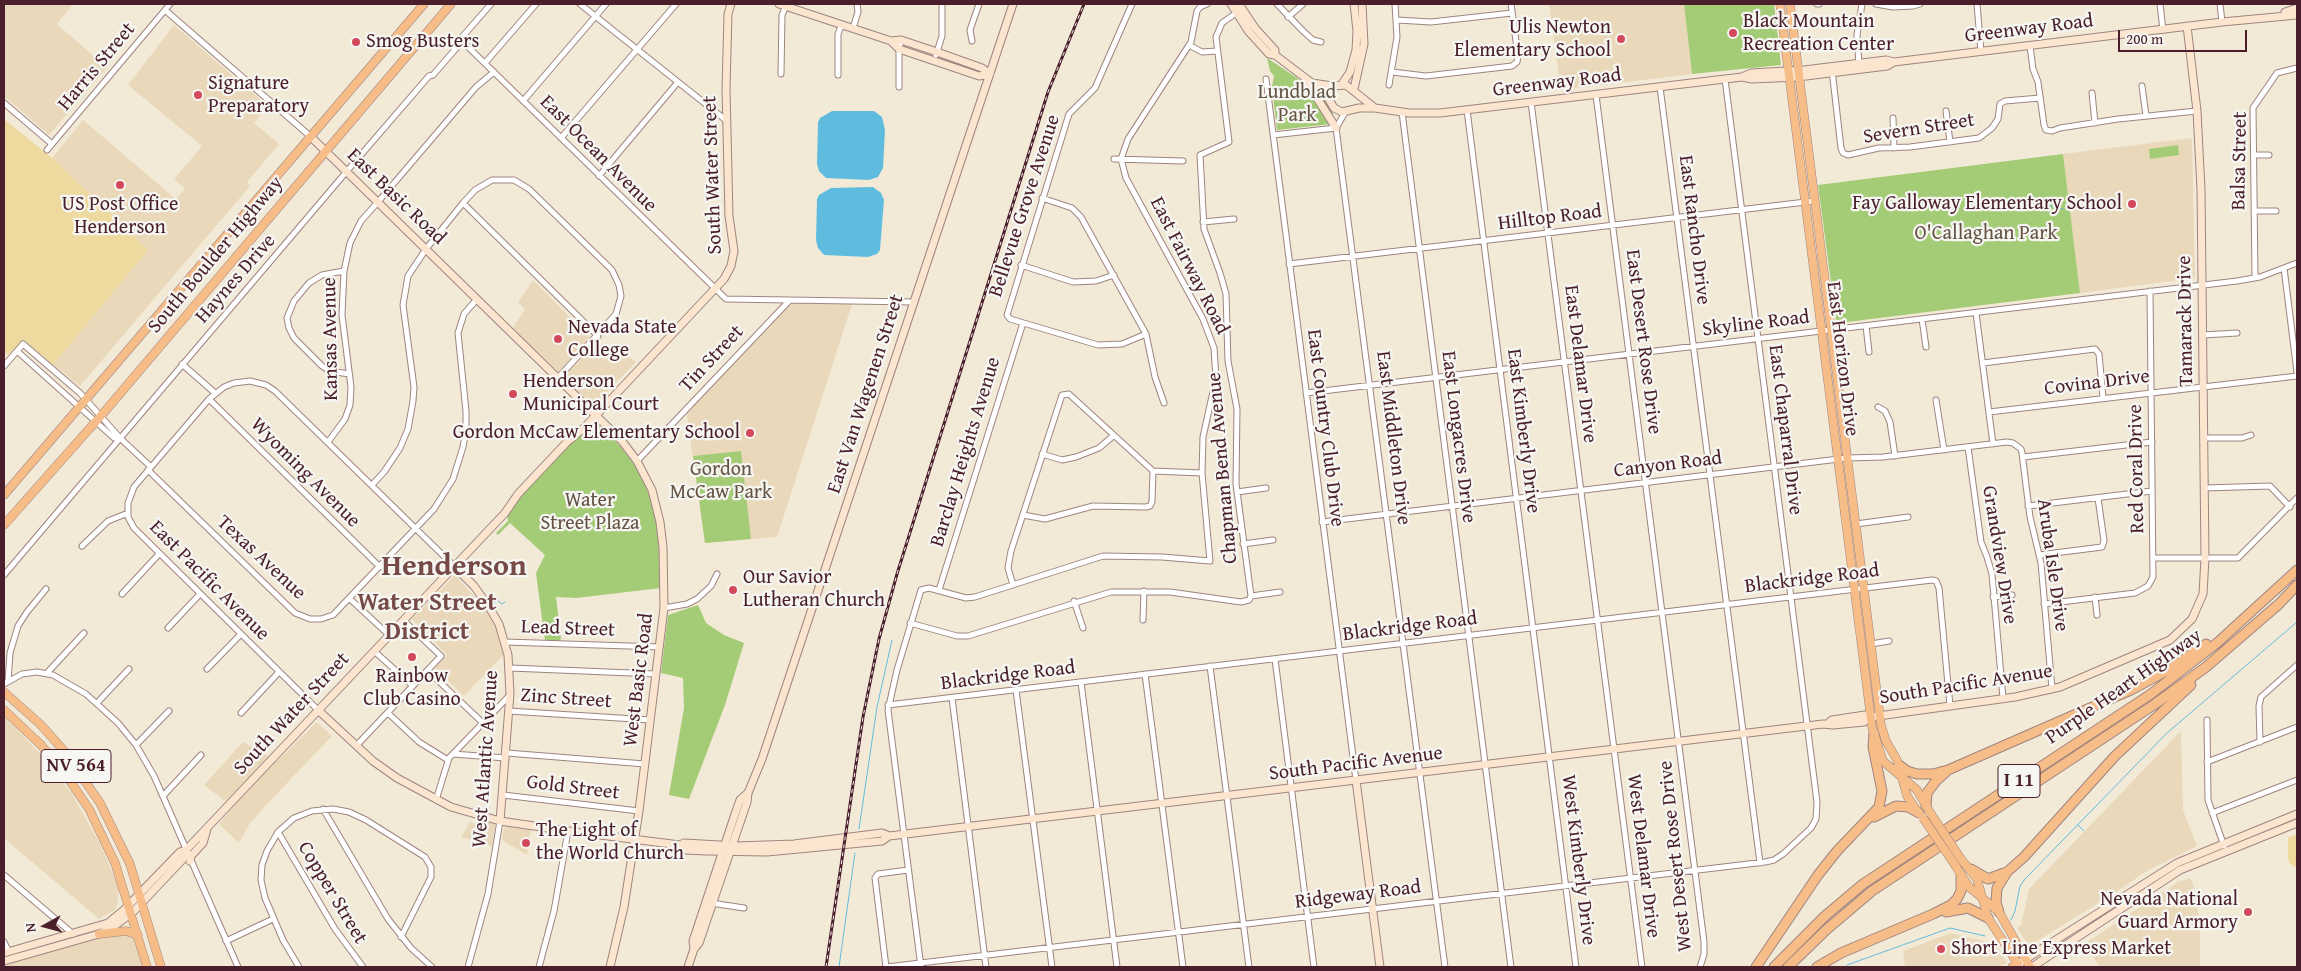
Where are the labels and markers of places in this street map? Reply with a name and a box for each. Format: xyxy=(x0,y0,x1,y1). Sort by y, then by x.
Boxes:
place label: Black Mountain Recreation Center xyxy=(1743,10,1894,57)
place label: Ulis Newton Elementary School xyxy=(1454,16,1611,63)
marker: Black Mountain Recreation Center xyxy=(1727,27,1739,39)
place label: Smog Busters xyxy=(366,30,479,54)
marker: Ulis Newton Elementary School xyxy=(1615,33,1627,45)
marker: Smog Busters xyxy=(350,36,362,48)
place label: Signature Preparatory xyxy=(208,72,309,119)
marker: Signature Preparatory xyxy=(192,89,204,101)
marker: US Post Office Henderson xyxy=(114,179,126,191)
place label: Fay Galloway Elementary School xyxy=(1852,192,2122,216)
place label: US Post Office Henderson xyxy=(62,193,178,240)
marker: Fay Galloway Elementary School xyxy=(2126,198,2138,210)
place label: Nevada State College xyxy=(568,316,677,363)
marker: Nevada State College xyxy=(552,333,564,345)
place label: Henderson Municipal Court xyxy=(523,370,659,417)
marker: Henderson Municipal Court xyxy=(507,388,519,400)
place label: Gordon McCaw Elementary School xyxy=(453,421,740,445)
marker: Gordon McCaw Elementary School xyxy=(744,427,756,439)
place label: Our Savior Lutheran Church xyxy=(743,566,885,613)
marker: Our Savior Lutheran Church xyxy=(727,584,739,596)
marker: Rainbow Club Casino xyxy=(406,651,418,663)
place label: Rainbow Club Casino xyxy=(363,665,461,712)
place label: The Light of the World Church xyxy=(536,819,684,866)
marker: The Light of the World Church xyxy=(520,837,532,849)
place label: Nevada National Guard Armory xyxy=(2100,888,2238,935)
marker: Nevada National Guard Armory xyxy=(2242,906,2254,918)
place label: Short Line Express Market xyxy=(1951,937,2171,961)
marker: Short Line Express Market xyxy=(1935,943,1947,955)

